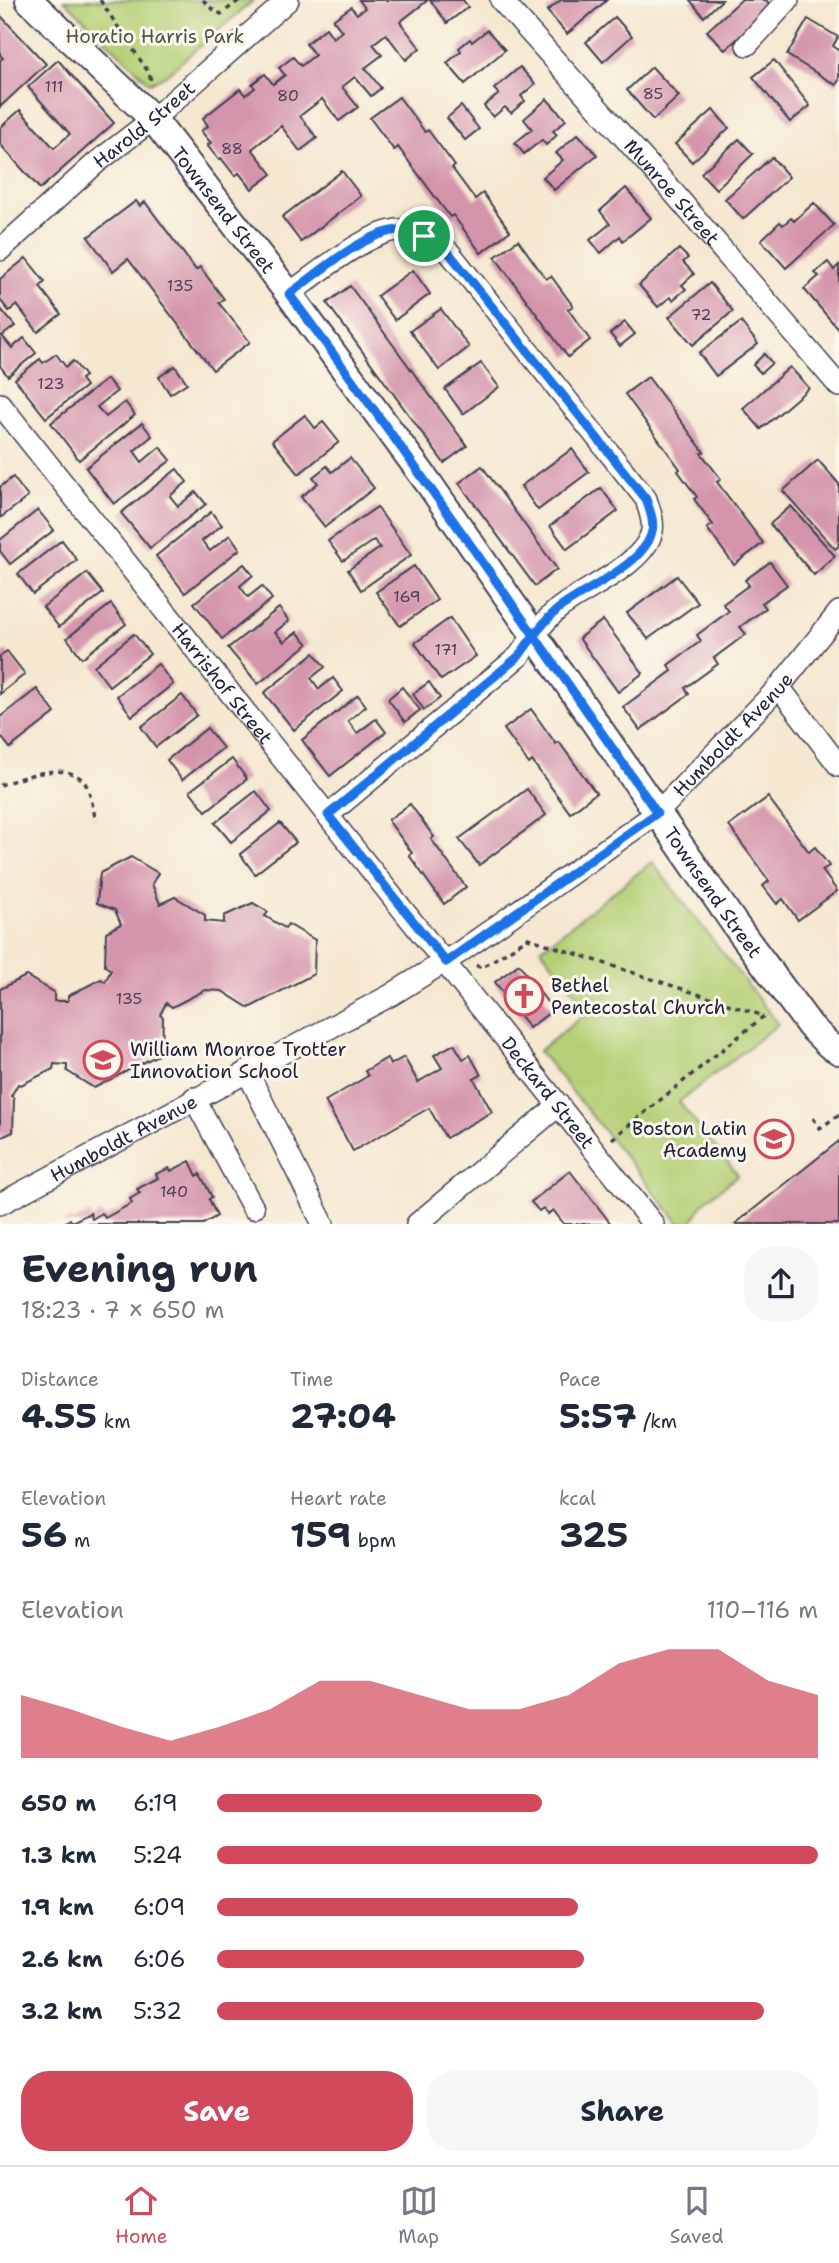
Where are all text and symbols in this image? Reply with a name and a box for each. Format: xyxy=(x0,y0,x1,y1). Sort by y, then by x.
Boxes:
park label: Horatio Harris Park xyxy=(66,24,245,49)
house number: 111 xyxy=(45,76,63,97)
street label: Harold Street xyxy=(88,76,200,174)
house number: 85 xyxy=(643,83,663,104)
house number: 80 xyxy=(277,85,299,106)
street label: Munroe Street xyxy=(618,134,725,250)
house number: 88 xyxy=(221,138,243,159)
street label: Townsend Street xyxy=(166,142,281,279)
pin xyxy=(394,206,454,266)
icon: arrive xyxy=(405,217,443,255)
house number: 135 xyxy=(167,275,193,296)
house number: 72 xyxy=(690,304,712,325)
house number: 123 xyxy=(37,373,65,394)
house number: 169 xyxy=(393,586,421,607)
street label: Harrishof Street xyxy=(166,618,278,749)
house number: 171 xyxy=(435,639,457,660)
street label: Humboldt Avenue xyxy=(668,667,799,802)
street label: Townsend Street xyxy=(658,822,767,963)
place label: Bethel Pentecostal Church xyxy=(551,973,726,1020)
church icon: Bethel Pentecostal Church xyxy=(503,975,545,1017)
house number: 135 xyxy=(116,988,142,1009)
street label: Deckard Street xyxy=(495,1031,600,1154)
place label: William Monroe Trotter Innovation School xyxy=(130,1037,347,1084)
school or university icon: William Monroe Trotter Innovation School xyxy=(82,1039,124,1081)
street label: Humboldt Avenue xyxy=(46,1089,201,1188)
place label: Boston Latin Academy xyxy=(632,1116,747,1163)
school or university icon: Boston Latin Academy xyxy=(753,1118,795,1160)
house number: 140 xyxy=(160,1181,188,1202)
text: Evening run xyxy=(21,1243,258,1294)
button: share xyxy=(744,1247,818,1321)
text: 18:23 · 7 × 650 m xyxy=(21,1295,224,1325)
text: Distance xyxy=(21,1367,99,1392)
text: Time xyxy=(290,1367,334,1392)
text: Pace xyxy=(559,1367,601,1392)
text: 4.55 xyxy=(21,1392,97,1439)
text: 27:04 xyxy=(290,1392,396,1439)
text: 5:57 xyxy=(559,1392,637,1439)
text: km xyxy=(97,1409,131,1434)
text: /km xyxy=(637,1409,677,1434)
text: Elevation xyxy=(21,1486,106,1511)
text: Heart rate xyxy=(290,1486,387,1511)
text: kcal xyxy=(559,1486,596,1511)
text: 56 xyxy=(21,1511,67,1558)
text: 159 xyxy=(290,1511,351,1558)
text: 325 xyxy=(559,1511,628,1558)
text: m xyxy=(67,1528,90,1553)
text: bpm xyxy=(351,1528,396,1553)
text: Elevation xyxy=(21,1595,124,1625)
text: 110–116 m xyxy=(707,1595,818,1625)
text: 650 m xyxy=(21,1788,96,1818)
text: 6:19 xyxy=(133,1788,178,1818)
text: 1.3 km xyxy=(21,1840,96,1870)
text: 5:24 xyxy=(133,1840,182,1870)
text: 1.9 km xyxy=(21,1892,94,1922)
text: 6:09 xyxy=(133,1892,185,1922)
text: 2.6 km xyxy=(21,1944,103,1974)
text: 6:06 xyxy=(133,1944,186,1974)
text: 3.2 km xyxy=(21,1996,103,2026)
text: 5:32 xyxy=(133,1996,182,2026)
button: Save xyxy=(21,2071,413,2151)
button: Share xyxy=(427,2071,818,2151)
tab: Home xyxy=(115,2182,168,2249)
tab: Map xyxy=(398,2182,439,2249)
tab: Saved xyxy=(670,2182,724,2249)

